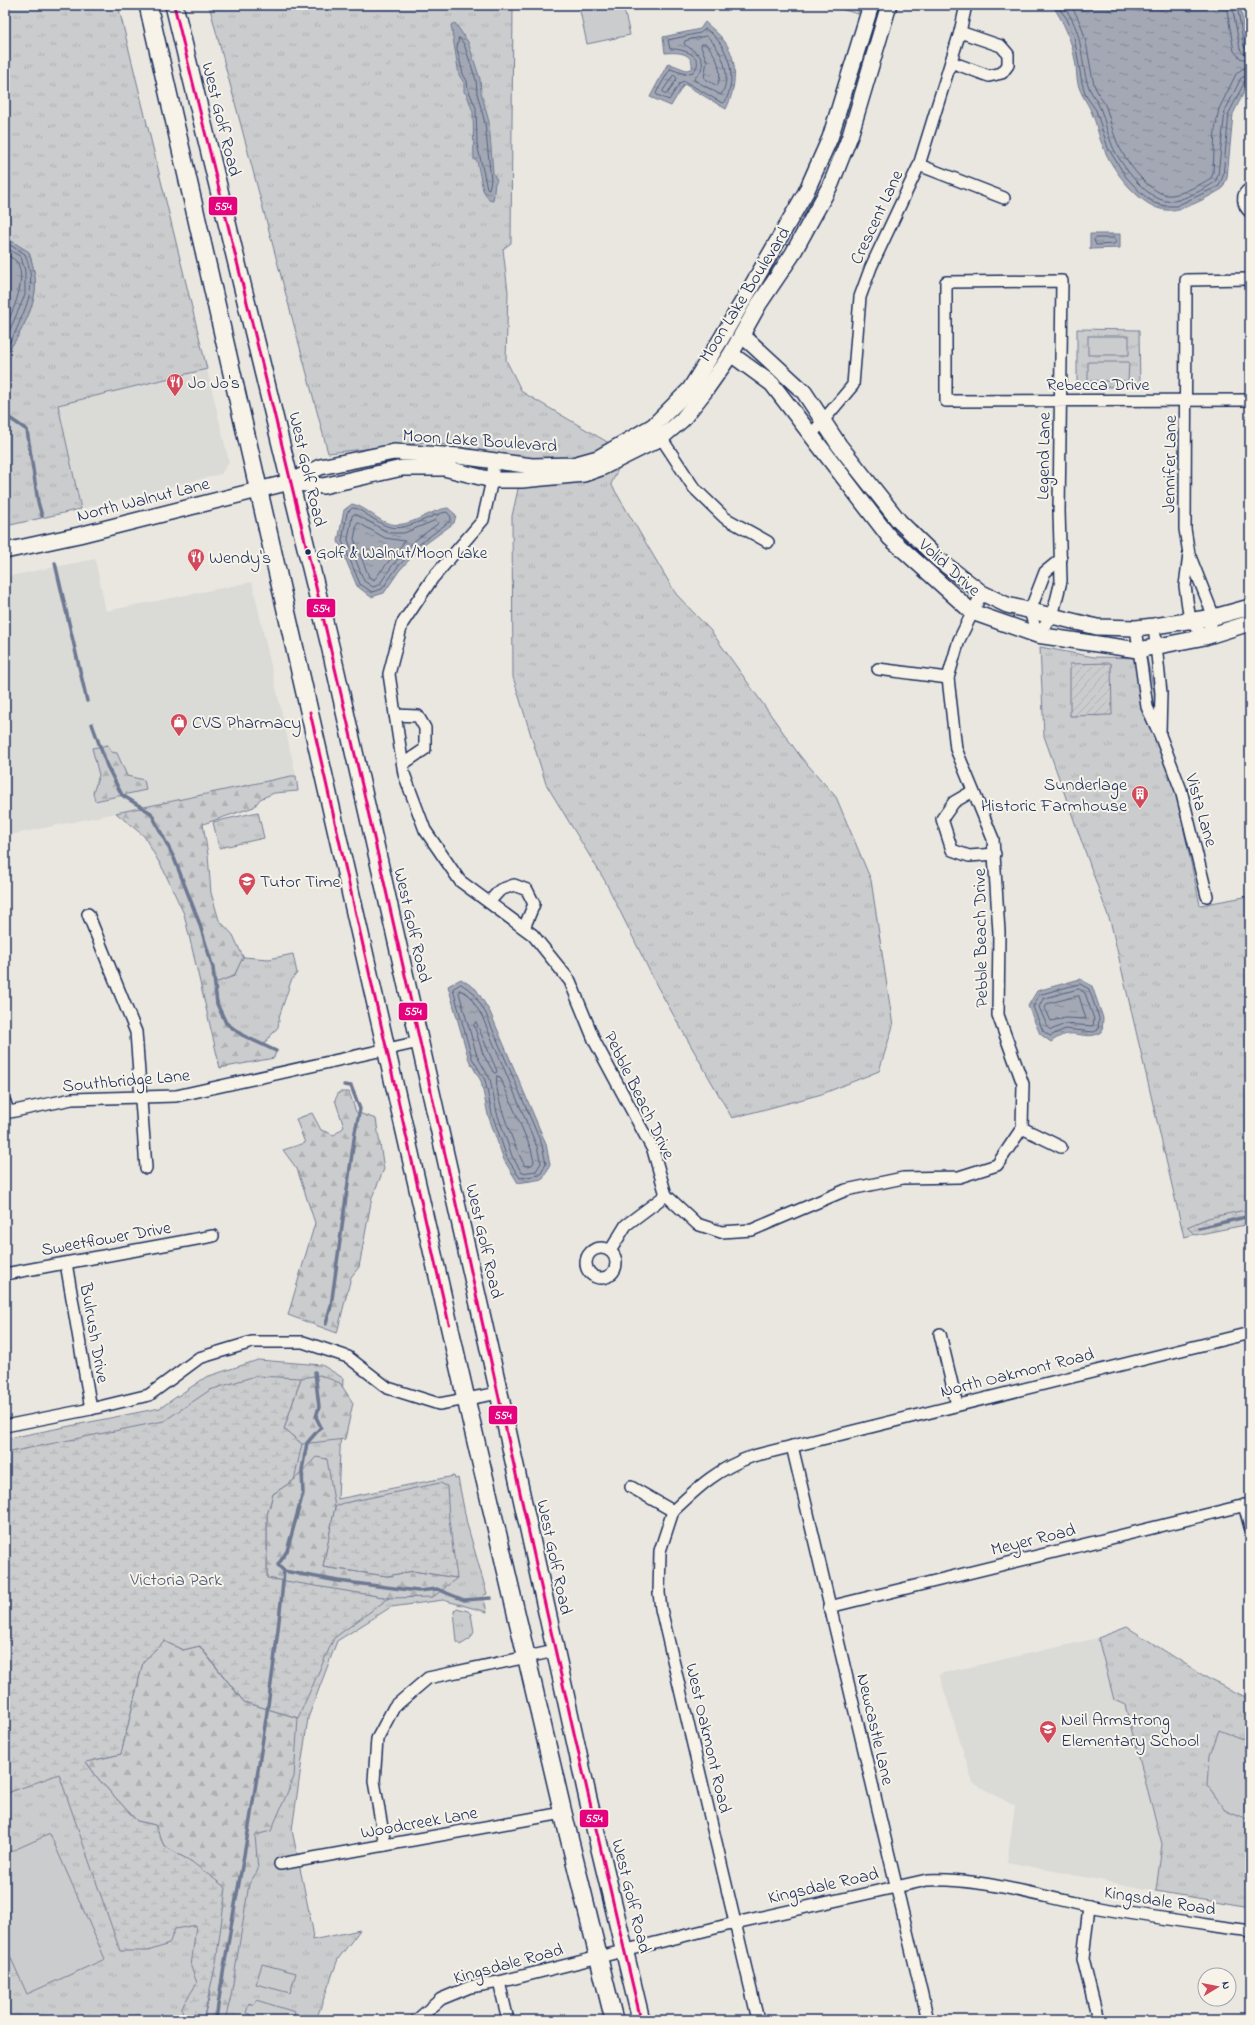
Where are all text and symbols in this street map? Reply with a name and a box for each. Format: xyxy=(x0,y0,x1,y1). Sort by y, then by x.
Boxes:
street label: West Golf Road xyxy=(193,60,247,179)
street label: Crescent Lane xyxy=(845,166,911,269)
line badge: 554 xyxy=(208,196,238,216)
text: 554 xyxy=(214,199,232,215)
street label: Moon Lake Boulevard xyxy=(694,222,798,368)
place label: Jo Jo's xyxy=(188,371,240,397)
restaurant icon: Jo Jo's xyxy=(165,372,185,397)
street label: Rebecca Drive xyxy=(1046,373,1151,399)
street label: West Golf Road xyxy=(280,410,332,529)
street label: Legend Lane xyxy=(1031,411,1060,500)
street label: Jennifer Lane xyxy=(1157,414,1185,513)
street label: Moon Lake Boulevard xyxy=(402,424,558,460)
street label: North Walnut Lane xyxy=(74,472,213,530)
street label: Volid Drive xyxy=(911,533,986,604)
place label: Golf & Walnut/Moon Lake xyxy=(316,541,488,566)
place label: Wendy's xyxy=(209,546,271,572)
restaurant icon: Wendy's xyxy=(186,547,206,572)
marker: Golf & Walnut/Moon Lake xyxy=(303,547,313,557)
line badge: 554 xyxy=(306,598,336,618)
text: 554 xyxy=(312,601,330,617)
place label: CVS Pharmacy xyxy=(192,711,301,737)
shop icon: CVS Pharmacy xyxy=(169,712,189,737)
street label: Vista Lane xyxy=(1177,770,1223,851)
place label: Sunderlage Historic Farmhouse xyxy=(981,773,1128,820)
building icon: Sunderlage Historic Farmhouse xyxy=(1130,784,1150,809)
street label: West Golf Road xyxy=(385,866,437,985)
street label: Pebble Beach Drive xyxy=(968,867,996,1008)
place label: Tutor Time xyxy=(260,870,341,896)
school or university icon: Tutor Time xyxy=(237,871,257,896)
line badge: 554 xyxy=(398,1002,428,1021)
text: 554 xyxy=(404,1004,422,1020)
street label: Pebble Beach Drive xyxy=(596,1028,681,1165)
street label: Southbridge Lane xyxy=(61,1063,192,1102)
street label: West Golf Road xyxy=(457,1182,509,1301)
street label: Sweetflower Drive xyxy=(39,1216,174,1264)
street label: Bulrush Drive xyxy=(71,1280,115,1386)
street label: North Oakmont Road xyxy=(938,1342,1097,1406)
line badge: 554 xyxy=(488,1405,518,1425)
text: 554 xyxy=(494,1408,512,1424)
street label: West Golf Road xyxy=(528,1498,578,1617)
street label: Meyer Road xyxy=(988,1518,1078,1564)
park label: Victoria Park xyxy=(129,1568,222,1594)
street label: West Oakmont Road xyxy=(677,1661,737,1816)
street label: Newcastle Lane xyxy=(849,1671,900,1789)
place label: Neil Armstrong Elementary School xyxy=(1061,1708,1199,1755)
school or university icon: Neil Armstrong Elementary School xyxy=(1038,1719,1058,1744)
street label: Woodcreek Lane xyxy=(359,1801,481,1847)
line badge: 554 xyxy=(579,1809,609,1828)
text: 554 xyxy=(585,1811,603,1827)
street label: West Golf Road xyxy=(603,1837,657,1956)
street label: Kingsdale Road xyxy=(766,1862,881,1913)
street label: Kingsdale Road xyxy=(1102,1880,1217,1925)
street label: Kingsdale Road xyxy=(451,1938,567,1993)
north arrow xyxy=(1197,1967,1237,2007)
text: N xyxy=(1217,1980,1234,1990)

